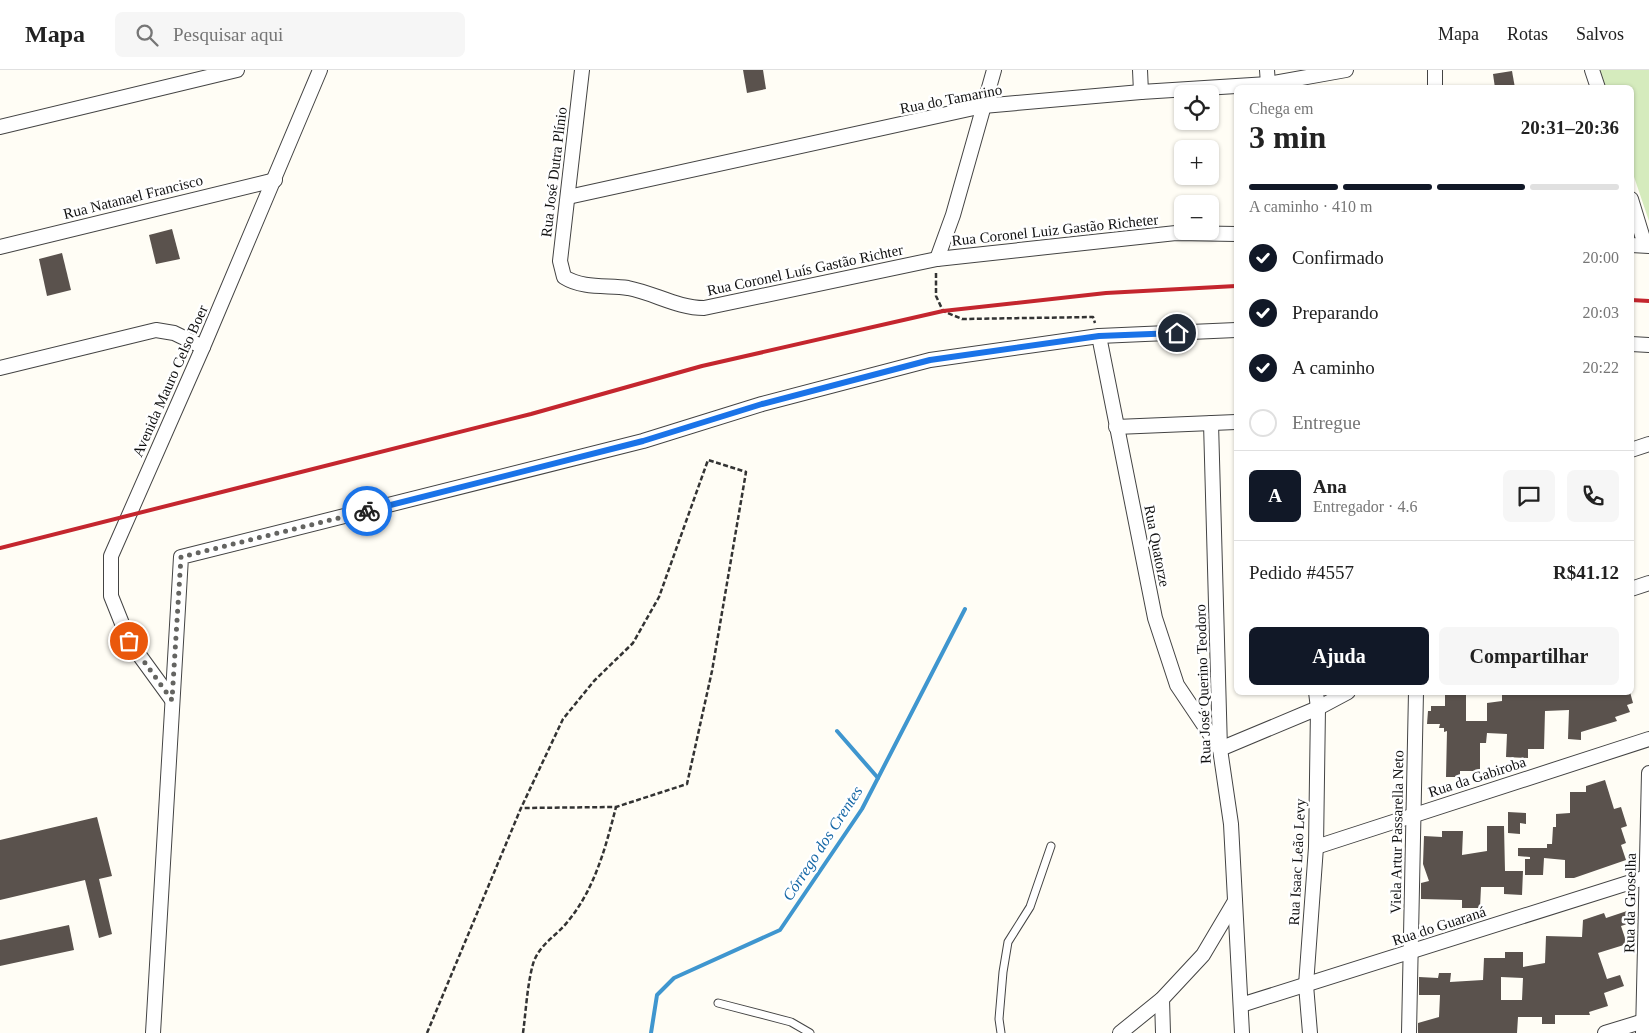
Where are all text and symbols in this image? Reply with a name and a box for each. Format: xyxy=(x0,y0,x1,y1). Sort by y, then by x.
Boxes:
search box xyxy=(115,12,465,57)
text: Mapa xyxy=(25,21,85,47)
icon: search xyxy=(133,21,161,49)
text: Pesquisar aqui xyxy=(173,24,283,45)
text: Mapa xyxy=(1438,24,1479,44)
text: Rotas xyxy=(1507,24,1548,44)
text: Salvos xyxy=(1576,24,1624,44)
street label: Rua do Tamarino xyxy=(899,81,1003,117)
map controls xyxy=(1174,85,1219,240)
button: locate xyxy=(1174,85,1219,130)
text: Chega em xyxy=(1249,100,1313,117)
street label: Rua José Dutra Plínio xyxy=(538,106,570,238)
text: 20:31–20:36 xyxy=(1521,117,1619,138)
text: 3 min xyxy=(1249,119,1326,155)
button: + xyxy=(1174,140,1219,185)
street label: Rua Natanael Francisco xyxy=(62,172,204,222)
button: − xyxy=(1174,195,1219,240)
text: A caminho · 410 m xyxy=(1249,198,1373,215)
street label: Rua Coronel Luiz Gastão Richeter xyxy=(951,211,1159,249)
street label: Rua Coronel Luís Gastão Richter xyxy=(706,241,904,299)
icon: check xyxy=(1249,244,1277,272)
text: Confirmado xyxy=(1292,247,1384,268)
text: 20:00 xyxy=(1583,249,1619,266)
icon: check xyxy=(1249,299,1277,327)
text: Preparando xyxy=(1292,302,1379,323)
street label: Avenida Mauro Celso Boer xyxy=(129,303,211,459)
text: 20:03 xyxy=(1583,304,1619,321)
pin xyxy=(1156,312,1198,354)
icon: home xyxy=(1163,319,1191,347)
icon: check xyxy=(1249,354,1277,382)
text: A caminho xyxy=(1292,357,1375,378)
text: 20:22 xyxy=(1583,359,1619,376)
text: Entregue xyxy=(1292,412,1361,433)
button: chat xyxy=(1503,470,1555,522)
button: phone xyxy=(1567,470,1619,522)
text: Ana xyxy=(1313,476,1347,497)
text: A xyxy=(1268,485,1282,506)
courier xyxy=(342,486,392,536)
icon: bike xyxy=(353,497,381,525)
text: Entregador · 4.6 xyxy=(1313,498,1417,515)
street label: Rua Quatorze xyxy=(1141,504,1173,589)
text: Pedido #4557 xyxy=(1249,562,1354,583)
text: R$41.12 xyxy=(1553,562,1619,583)
street label: Rua José Querino Teodoro xyxy=(1192,604,1214,764)
pin xyxy=(108,620,150,662)
icon: bag xyxy=(115,627,143,655)
button: Ajuda xyxy=(1249,627,1429,685)
button: Compartilhar xyxy=(1439,627,1619,685)
street label: Viela Artur Passarella Neto xyxy=(1388,750,1406,914)
street label: Rua da Gabiroba xyxy=(1426,754,1528,800)
water label: Córrego dos Crentes xyxy=(779,783,867,904)
street label: Rua Isaac Leão Levy xyxy=(1286,798,1308,926)
street label: Rua da Groselha xyxy=(1621,853,1639,953)
street label: Rua do Guaraná xyxy=(1390,903,1488,949)

